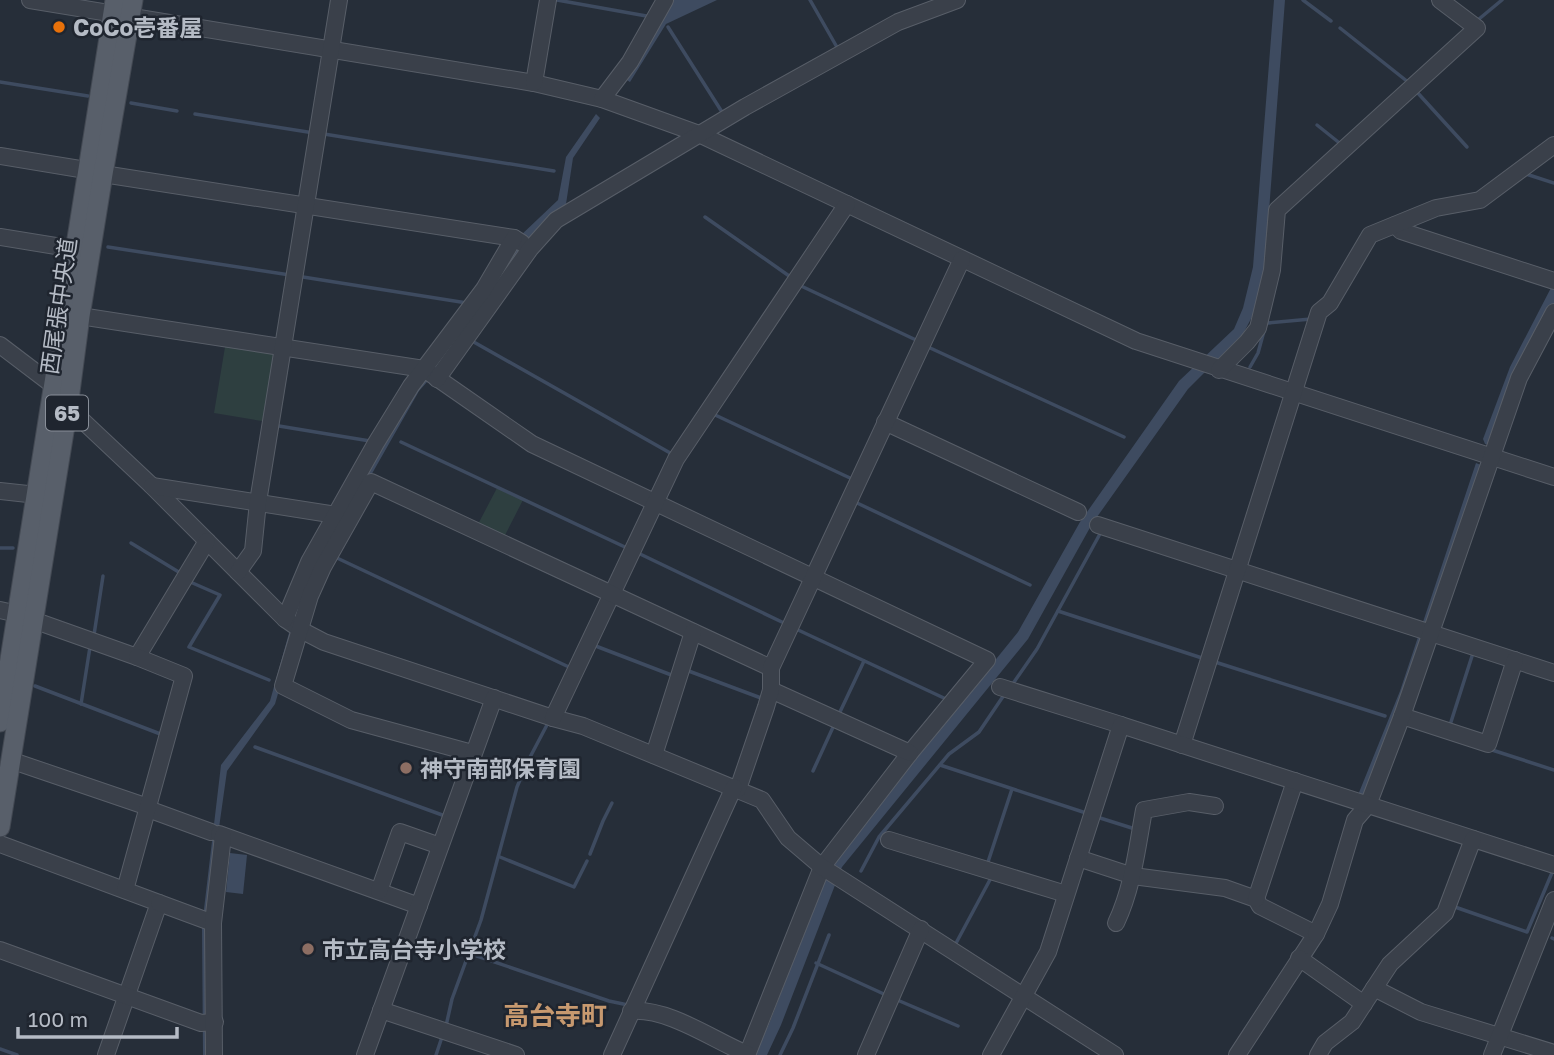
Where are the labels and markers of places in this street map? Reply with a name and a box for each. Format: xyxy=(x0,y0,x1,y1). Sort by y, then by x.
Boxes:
place label: CoCo壱番屋 xyxy=(73,13,202,41)
marker: CoCo壱番屋 xyxy=(51,19,67,35)
place label: 神守南部保育園 xyxy=(420,754,581,782)
marker: 神守南部保育園 xyxy=(398,760,414,776)
place label: 市立高台寺小学校 xyxy=(322,935,506,963)
marker: 市立高台寺小学校 xyxy=(300,941,316,957)

